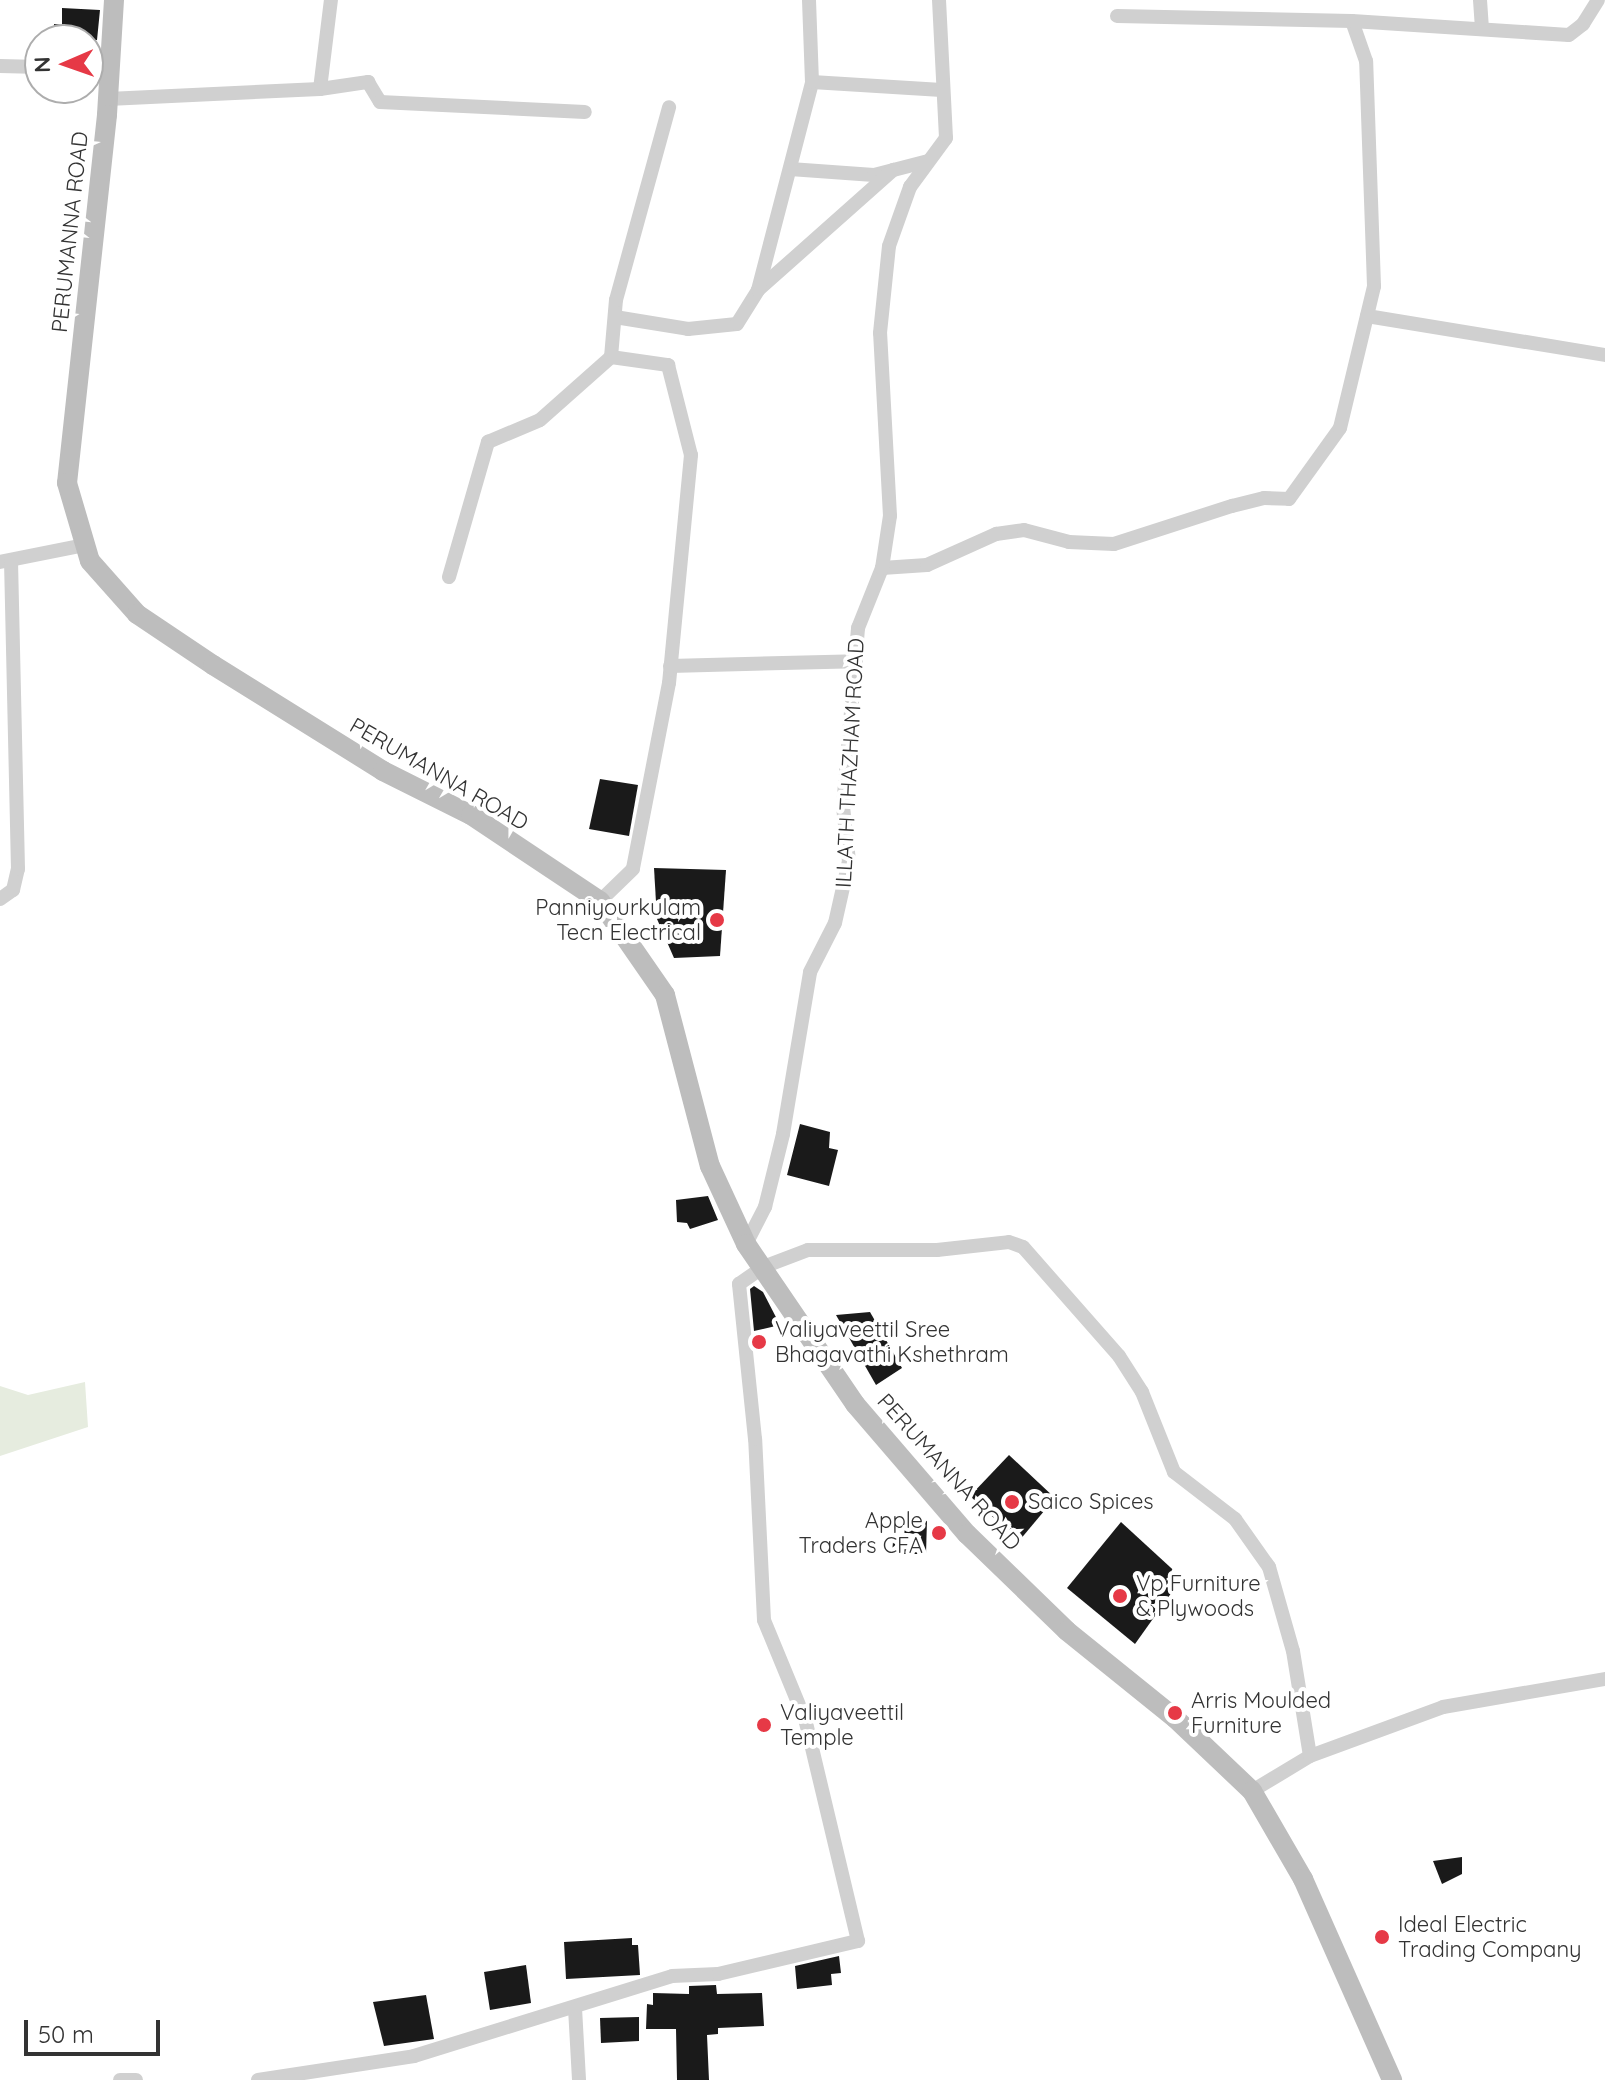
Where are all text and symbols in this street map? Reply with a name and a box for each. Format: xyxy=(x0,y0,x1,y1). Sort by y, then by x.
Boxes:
north arrow xyxy=(24,24,104,104)
text: N xyxy=(28,56,56,73)
street label: PERUMANNA ROAD xyxy=(46,130,94,334)
street label: ILLATH THAZHAM ROAD xyxy=(830,637,870,889)
street label: PERUMANNA ROAD xyxy=(345,712,533,836)
place label: Panniyourkulam Tecn Electrical xyxy=(535,894,701,946)
marker: Panniyourkulam Tecn Electrical xyxy=(708,911,726,929)
place label: Valiyaveettil Sree Bhagavathi Kshethram xyxy=(775,1316,1009,1368)
marker: Valiyaveettil Sree Bhagavathi Kshethram xyxy=(750,1333,768,1351)
street label: PERUMANNA ROAD xyxy=(872,1388,1026,1556)
place label: Saico Spices xyxy=(1028,1489,1154,1515)
marker: Saico Spices xyxy=(1003,1493,1021,1511)
place label: Apple Traders CFA xyxy=(799,1507,923,1558)
marker: Apple Traders CFA xyxy=(930,1524,948,1542)
place label: Vp Furniture & Plywoods xyxy=(1136,1570,1261,1622)
marker: Vp Furniture & Plywoods xyxy=(1111,1587,1129,1605)
place label: Arris Moulded Furniture xyxy=(1191,1687,1331,1738)
place label: Valiyaveettil Temple xyxy=(780,1699,904,1750)
marker: Arris Moulded Furniture xyxy=(1166,1704,1184,1722)
marker: Valiyaveettil Temple xyxy=(755,1716,773,1734)
place label: Ideal Electric Trading Company xyxy=(1398,1911,1581,1962)
marker: Ideal Electric Trading Company xyxy=(1373,1928,1391,1946)
scale bar xyxy=(28,2004,164,2054)
text: 50 m xyxy=(38,2019,94,2049)

